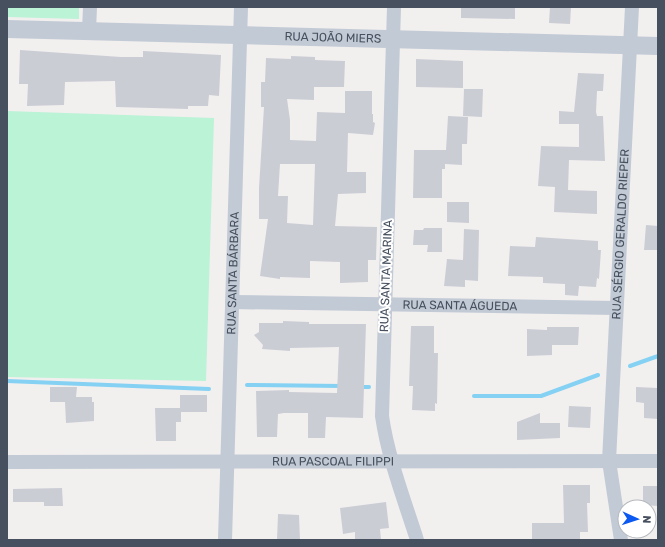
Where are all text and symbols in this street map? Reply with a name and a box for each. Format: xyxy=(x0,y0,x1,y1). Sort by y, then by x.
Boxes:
street label: RUA JOÃO MIERS xyxy=(284,29,381,46)
street label: RUA SÉRGIO GERALDO RIEPER xyxy=(609,148,632,320)
street label: RUA SANTA BÁRBARA xyxy=(224,211,242,335)
street label: RUA SANTA MARINA xyxy=(377,220,395,332)
street label: RUA SANTA ÁGUEDA xyxy=(402,298,518,313)
street label: RUA PASCOAL FILIPPI xyxy=(272,454,394,469)
north arrow xyxy=(617,499,657,539)
text: N xyxy=(640,515,653,524)

